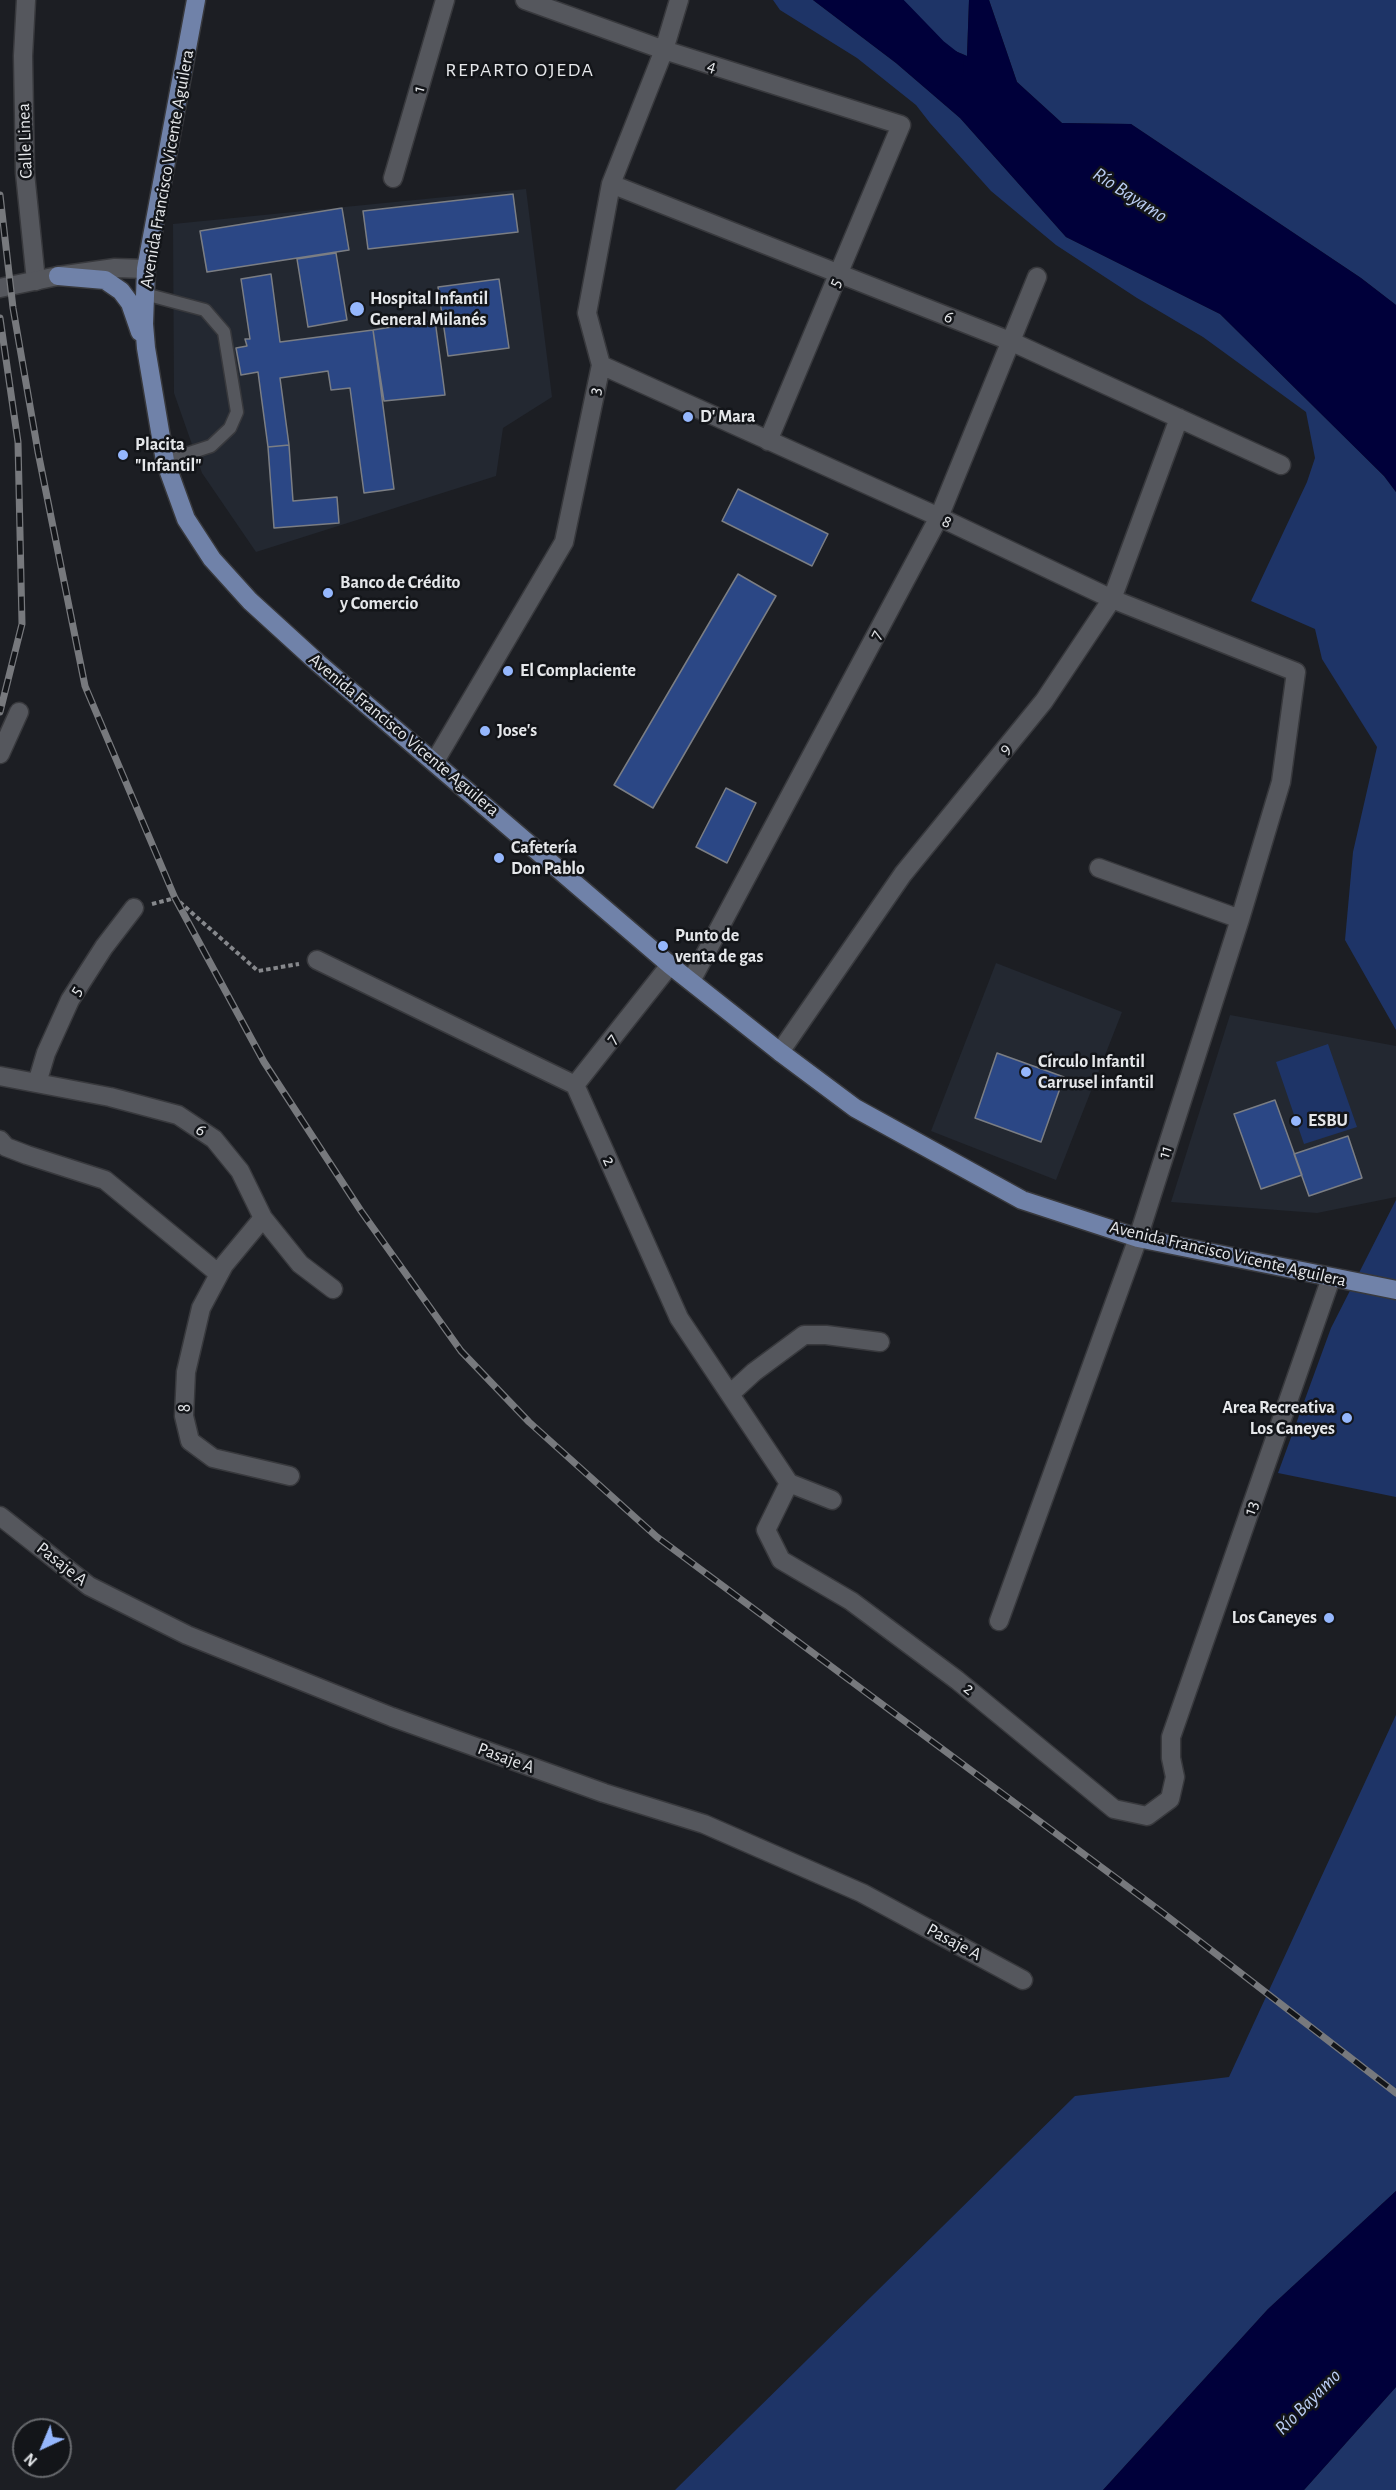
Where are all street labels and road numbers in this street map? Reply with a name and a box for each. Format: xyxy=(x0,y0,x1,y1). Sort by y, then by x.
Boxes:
street label: Avenida Francisco Vicente Aguilera xyxy=(135,48,199,290)
street label: 4 xyxy=(705,54,719,78)
street label: 1 xyxy=(408,83,430,95)
street label: Calle Linea xyxy=(13,103,37,179)
street label: 5 xyxy=(824,275,846,291)
street label: 6 xyxy=(941,305,957,329)
street label: 3 xyxy=(584,385,606,397)
street label: 8 xyxy=(939,510,955,534)
street label: 7 xyxy=(865,627,887,643)
street label: Avenida Francisco Vicente Aguilera xyxy=(304,649,504,821)
street label: 9 xyxy=(994,739,1016,759)
street label: 5 xyxy=(65,982,87,1000)
street label: 7 xyxy=(601,1029,623,1049)
street label: 6 xyxy=(192,1119,210,1141)
street label: 11 xyxy=(1153,1143,1177,1161)
street label: 2 xyxy=(597,1153,621,1169)
street label: Avenida Francisco Vicente Aguilera xyxy=(1108,1216,1348,1292)
street label: 8 xyxy=(174,1404,196,1412)
street label: 13 xyxy=(1239,1498,1263,1518)
street label: Pasaje A xyxy=(32,1537,92,1591)
street label: 2 xyxy=(959,1678,979,1700)
street label: Pasaje A xyxy=(475,1738,537,1778)
street label: Pasaje A xyxy=(923,1919,985,1965)

